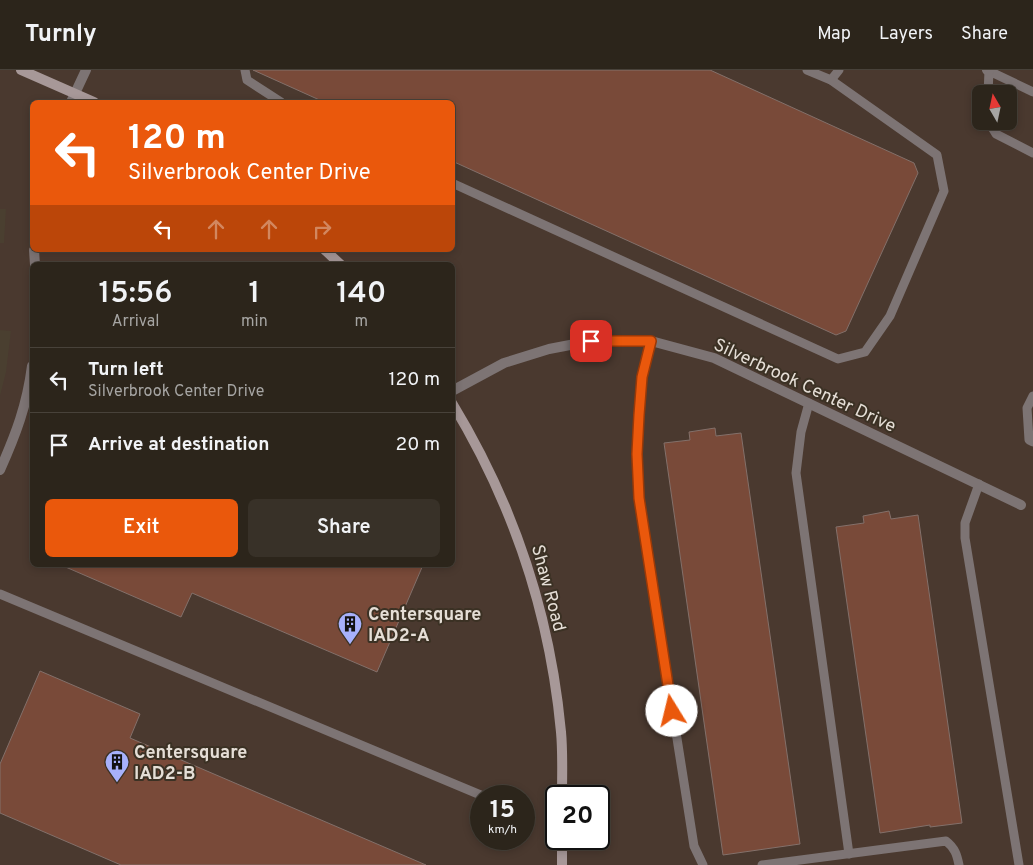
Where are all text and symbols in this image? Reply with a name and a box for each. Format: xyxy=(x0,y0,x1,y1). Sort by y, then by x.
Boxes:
text: Turnly xyxy=(25,20,97,50)
text: Map xyxy=(817,23,851,46)
text: Layers xyxy=(879,23,933,46)
text: Share xyxy=(961,23,1008,46)
north arrow xyxy=(972,85,1018,130)
map controls xyxy=(972,85,1017,130)
text: 120 m xyxy=(128,117,226,161)
icon: left xyxy=(45,120,110,185)
text: Silverbrook Center Drive xyxy=(128,160,371,187)
icon: left xyxy=(149,215,177,243)
icon: ahead xyxy=(202,215,230,243)
icon: ahead xyxy=(255,215,283,243)
icon: right xyxy=(308,215,336,243)
text: 15:56 xyxy=(99,276,172,313)
text: 1 xyxy=(248,276,260,313)
text: 140 xyxy=(336,276,386,313)
text: Arrival xyxy=(112,312,159,332)
text: min xyxy=(241,312,268,332)
text: m xyxy=(355,312,368,332)
pin xyxy=(570,320,612,362)
icon: arrive xyxy=(577,327,605,355)
street label: Silverbrook Center Drive xyxy=(710,334,899,439)
text: Turn left xyxy=(88,358,164,382)
icon: left xyxy=(45,366,73,394)
text: 120 m xyxy=(389,368,440,392)
text: Silverbrook Center Drive xyxy=(88,382,264,402)
icon: arrive xyxy=(45,431,73,459)
text: Arrive at destination xyxy=(88,433,269,457)
text: 20 m xyxy=(396,433,440,457)
button: Exit xyxy=(45,499,238,557)
button: Share xyxy=(248,499,440,557)
street label: Shaw Road xyxy=(525,542,570,634)
place label: Centersquare IAD2-A xyxy=(368,604,481,648)
building icon: Centersquare IAD2-A xyxy=(337,611,363,645)
position arrow xyxy=(645,684,697,736)
place label: Centersquare IAD2-B xyxy=(134,742,247,786)
building icon: Centersquare IAD2-B xyxy=(104,749,130,783)
speed limit sign: 20 xyxy=(545,785,610,850)
text: 15 xyxy=(490,795,515,827)
text: km/h xyxy=(488,822,517,838)

